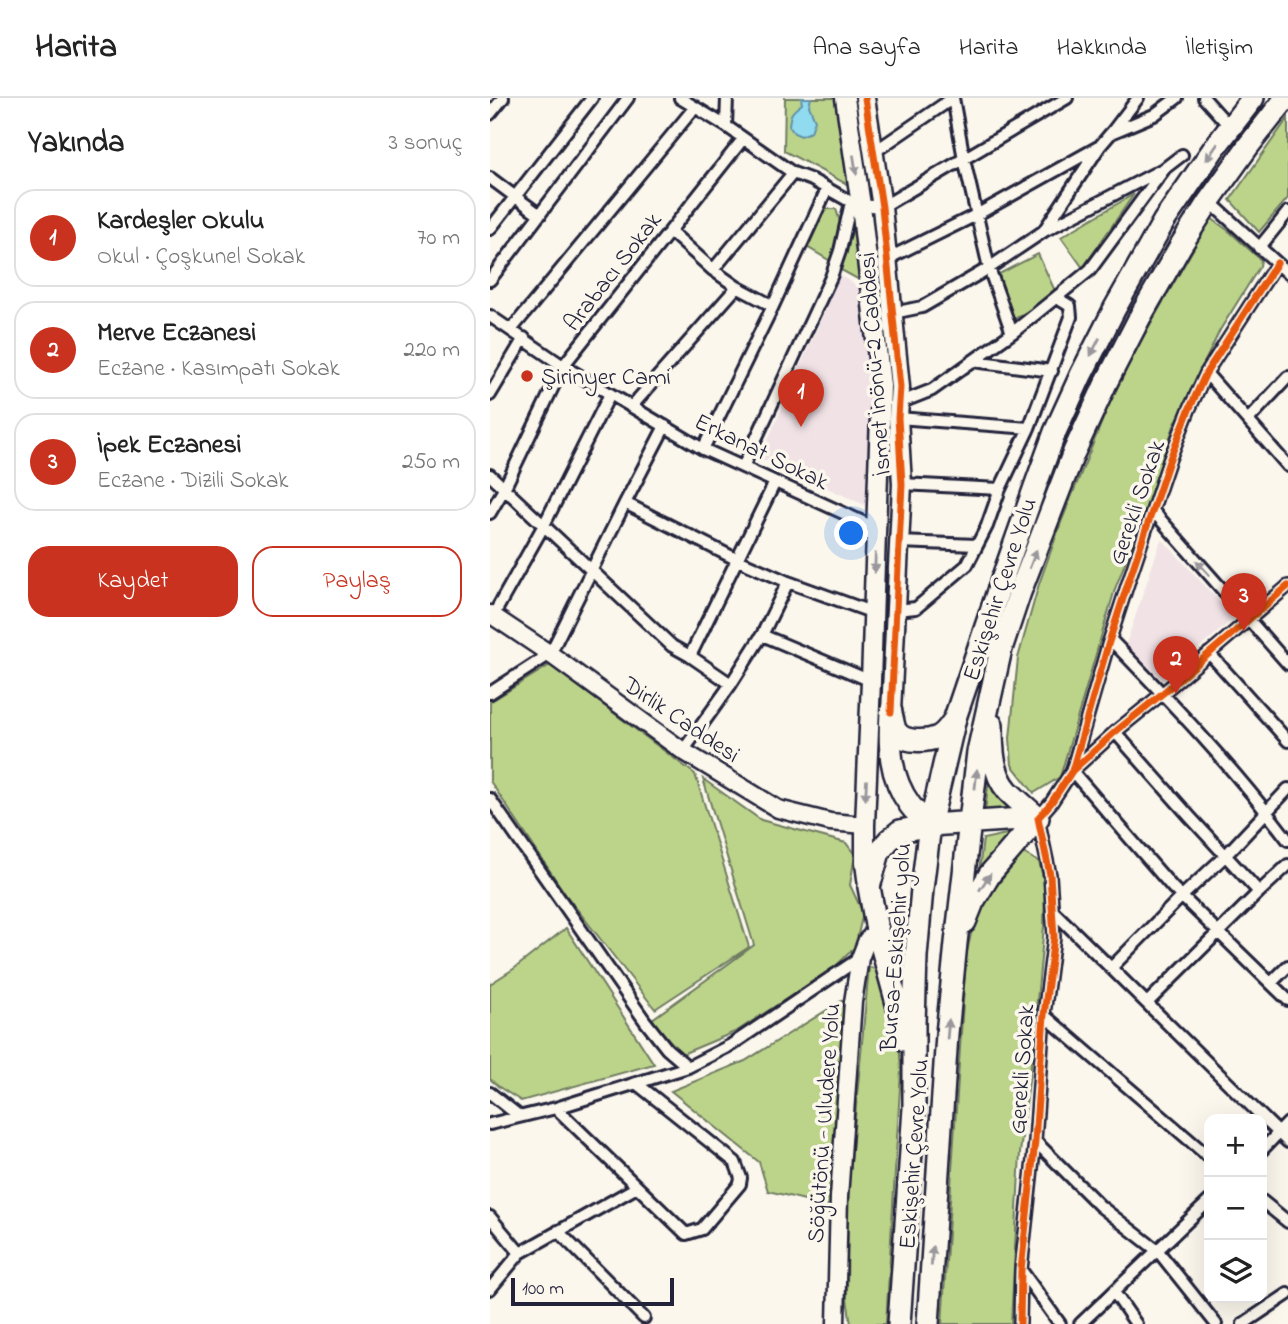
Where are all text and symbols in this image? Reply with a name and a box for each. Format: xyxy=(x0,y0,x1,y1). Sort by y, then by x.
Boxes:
text: Harita xyxy=(35,24,117,72)
text: Ana sayfa xyxy=(813,31,921,66)
text: Harita xyxy=(959,31,1019,66)
text: Hakkında xyxy=(1057,31,1147,66)
text: İletişim xyxy=(1185,31,1253,66)
text: Yakında xyxy=(28,122,124,166)
text: 3 sonuç xyxy=(388,127,462,160)
one-way arrow xyxy=(1205,143,1219,161)
one-way arrow xyxy=(850,155,861,177)
text: Kardeşler Okulu xyxy=(97,203,264,241)
street label: Arabacı Sokak xyxy=(556,205,672,340)
text: 1 xyxy=(49,222,57,255)
text: 70 m xyxy=(417,222,460,255)
text: Okul · Çoşkunel Sokak xyxy=(97,241,305,274)
street label: İsmet İnönü-2 Caddesi xyxy=(851,251,902,477)
text: Merve Eczanesi xyxy=(97,315,256,353)
text: 2 xyxy=(47,334,59,367)
text: 220 m xyxy=(404,334,460,367)
one-way arrow xyxy=(1089,337,1101,357)
text: Eczane · Kasımpatı Sokak xyxy=(97,353,340,386)
place label: Şirinyer Cami xyxy=(541,361,671,397)
marker: Şirinyer Cami xyxy=(519,368,535,384)
pin: 1 xyxy=(778,369,824,427)
street label: Erkanat Sokak xyxy=(688,406,834,501)
text: İpek Eczanesi xyxy=(97,427,241,465)
street label: Gerekli Sokak xyxy=(1101,435,1176,570)
text: 3 xyxy=(48,446,58,479)
text: 250 m xyxy=(402,446,460,479)
text: Eczane · Dizili Sokak xyxy=(97,465,288,498)
street label: Eskişehir Çevre Yolu xyxy=(955,494,1048,686)
your location xyxy=(834,516,868,550)
button: Kaydet xyxy=(28,546,238,617)
button: Paylaş xyxy=(252,546,462,617)
one-way arrow xyxy=(1028,549,1039,570)
one-way arrow xyxy=(870,552,881,574)
one-way arrow xyxy=(1195,559,1211,577)
pin: 3 xyxy=(1221,573,1267,631)
pin: 2 xyxy=(1153,636,1199,694)
street label: Dirlik Caddesi xyxy=(614,668,746,773)
one-way arrow xyxy=(970,767,981,789)
one-way arrow xyxy=(861,779,872,801)
street label: Bursa-Eskişehir yolu xyxy=(873,842,923,1054)
one-way arrow xyxy=(979,872,992,892)
street label: Söğütönü - Uludere Yolu xyxy=(800,1002,851,1244)
street label: Gerekli Sokak xyxy=(1002,1003,1046,1135)
one-way arrow xyxy=(943,1018,954,1040)
street label: Eskişehir Çevre Yolu xyxy=(891,1058,940,1251)
map controls xyxy=(1204,1114,1267,1303)
button: + xyxy=(1204,1114,1267,1177)
button: − xyxy=(1204,1177,1267,1240)
button: layers xyxy=(1204,1240,1267,1303)
one-way arrow xyxy=(927,1245,938,1267)
scale bar xyxy=(511,1275,674,1307)
text: 100 m xyxy=(522,1276,564,1303)

